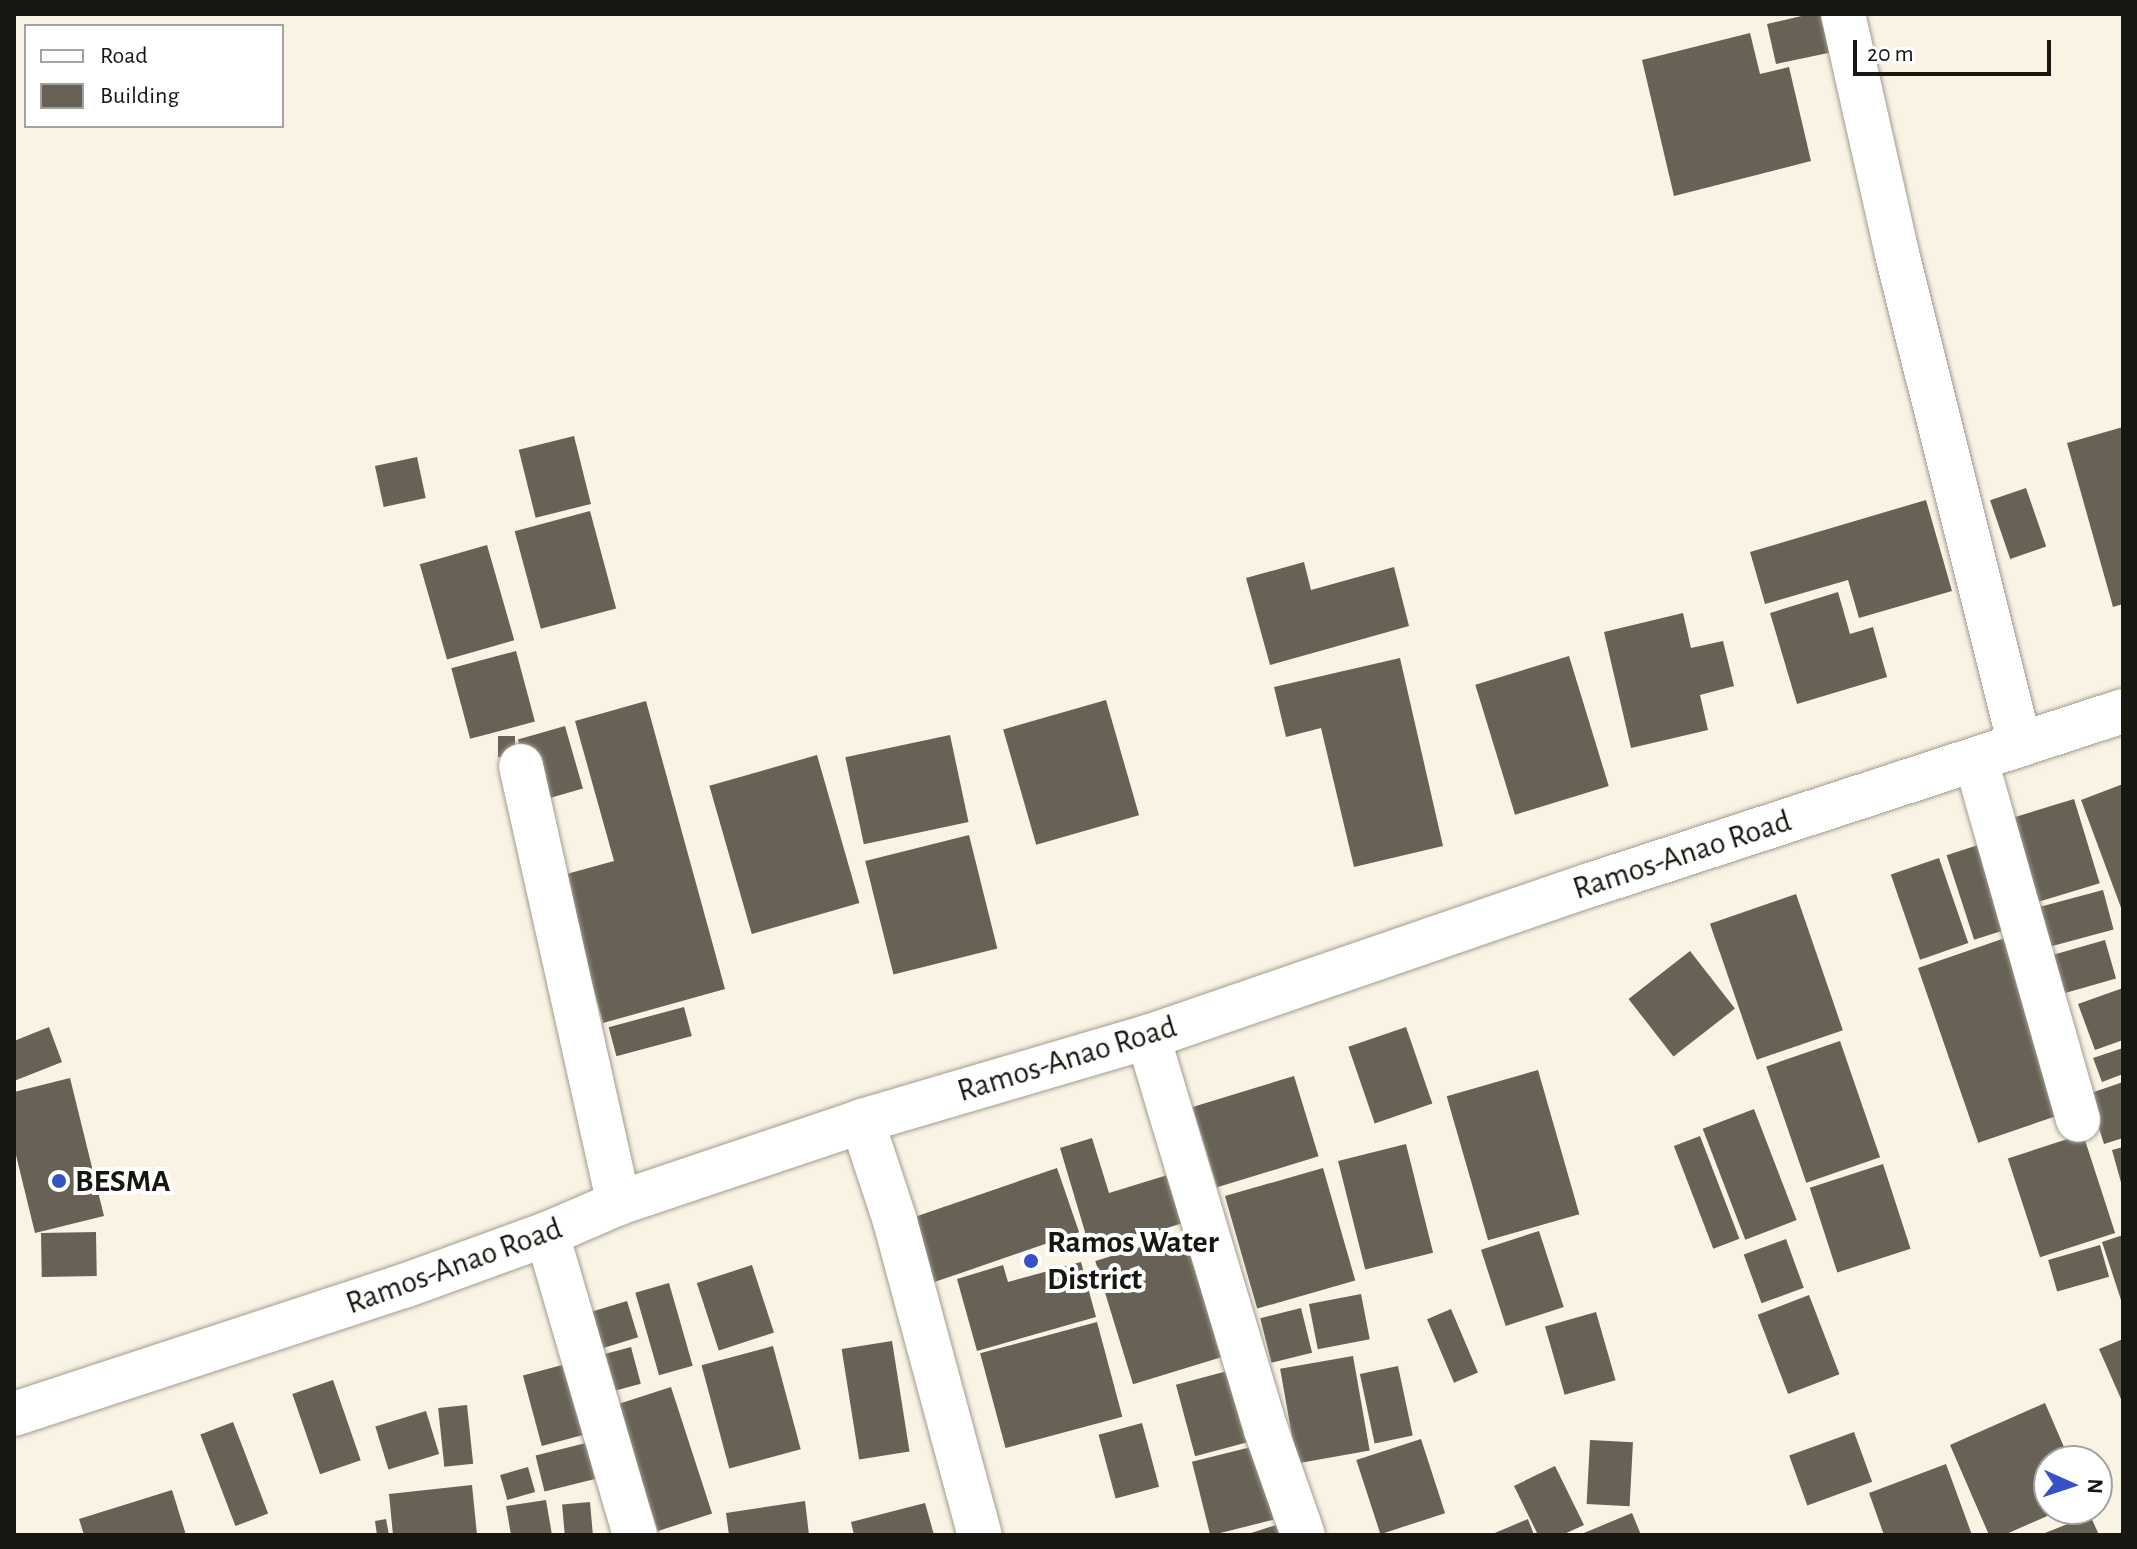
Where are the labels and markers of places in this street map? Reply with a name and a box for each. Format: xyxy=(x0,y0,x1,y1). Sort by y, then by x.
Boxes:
place label: BESMA xyxy=(75,1162,170,1200)
marker: BESMA xyxy=(50,1172,68,1190)
place label: Ramos Water District xyxy=(1047,1224,1219,1299)
marker: Ramos Water District xyxy=(1022,1252,1040,1270)

